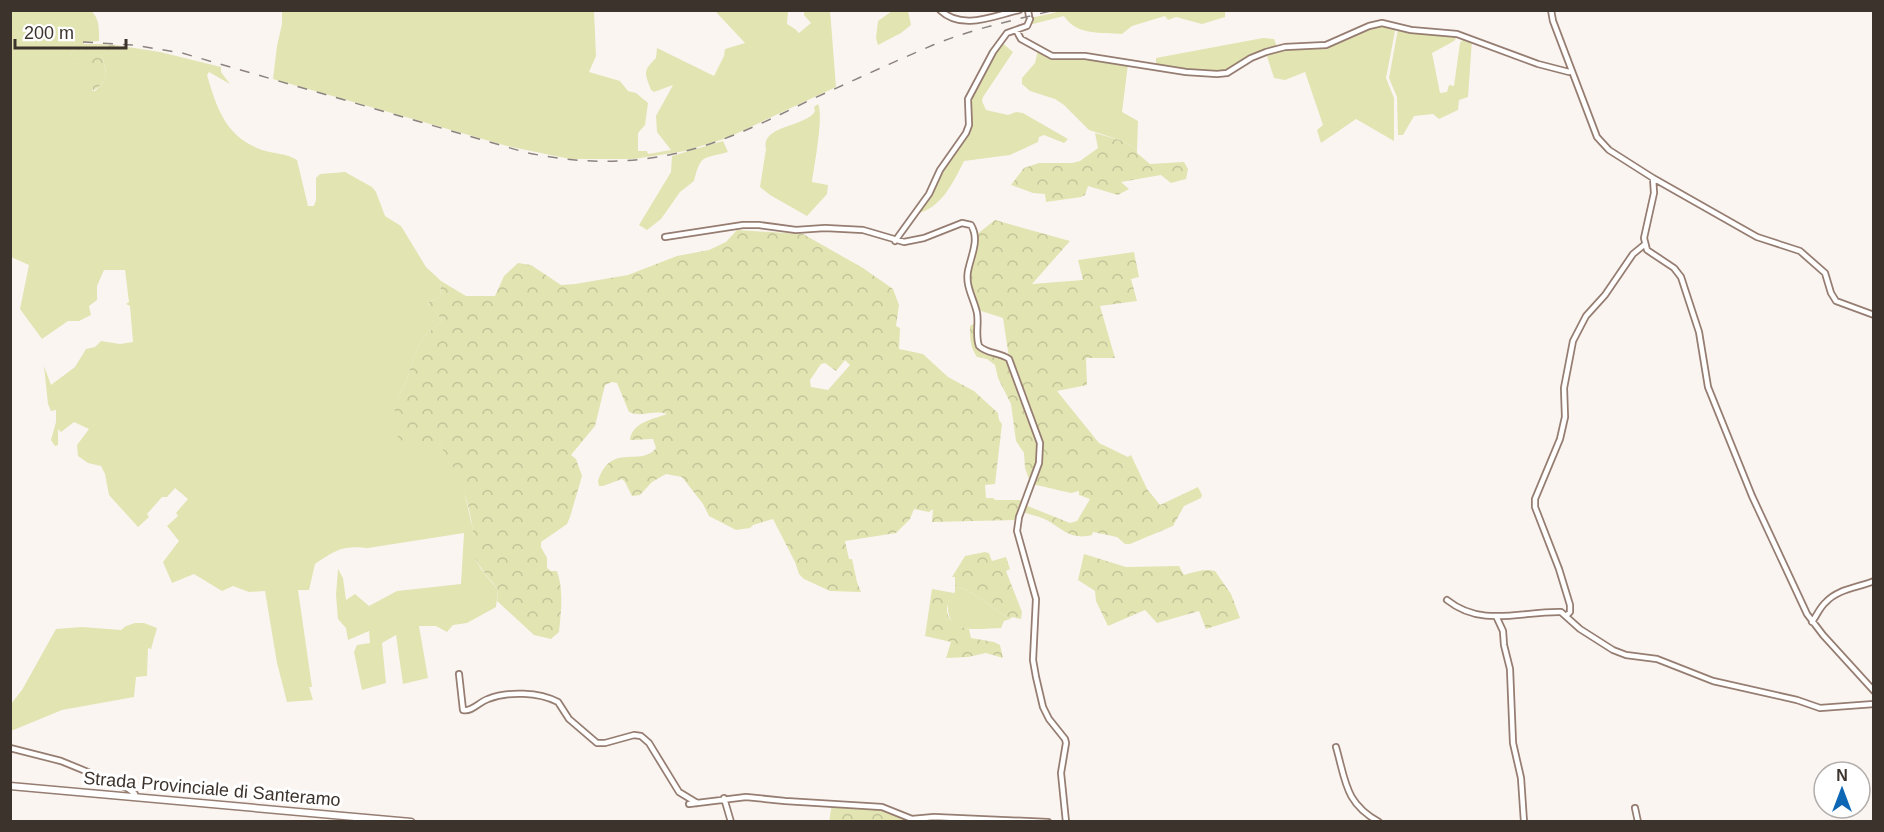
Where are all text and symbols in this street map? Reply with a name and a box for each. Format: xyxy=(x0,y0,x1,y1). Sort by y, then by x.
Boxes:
scale bar xyxy=(15,12,126,50)
text: 200 m xyxy=(24,23,74,43)
north arrow xyxy=(1812,760,1872,820)
text: N xyxy=(1836,767,1848,784)
street label: Strada Provinciale di Santeramo xyxy=(83,768,341,810)

